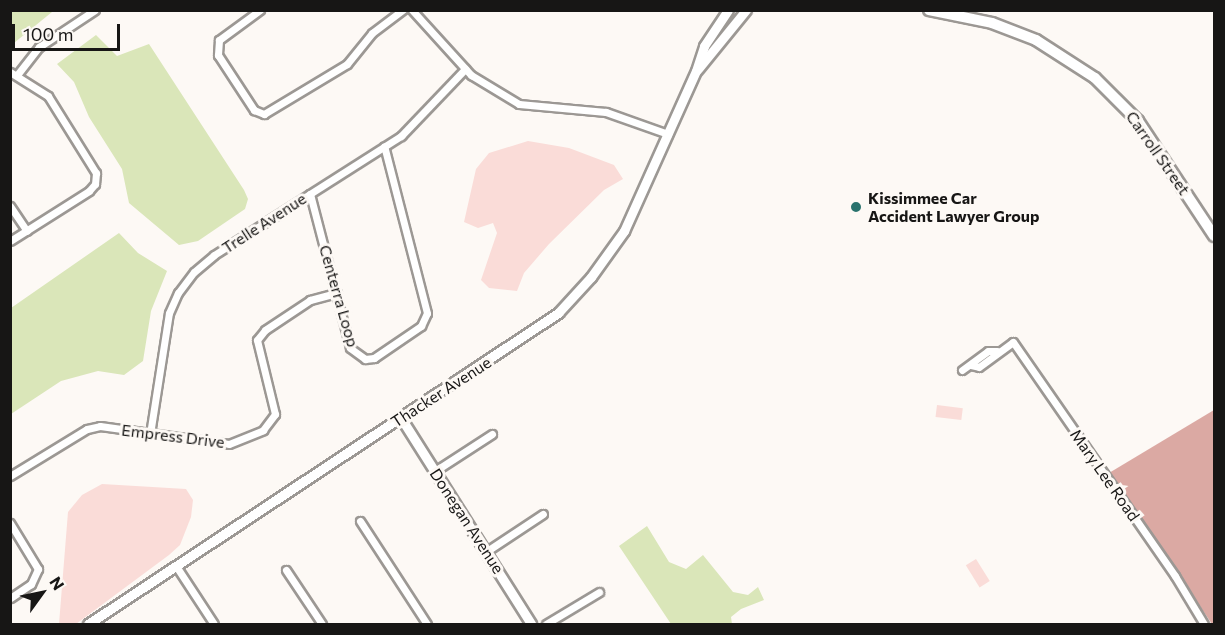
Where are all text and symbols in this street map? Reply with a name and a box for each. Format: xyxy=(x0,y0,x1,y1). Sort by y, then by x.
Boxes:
scale bar xyxy=(15,12,123,50)
text: 100 m xyxy=(23,23,73,45)
street label: Carroll Street xyxy=(1122,107,1194,199)
place label: Kissimmee Car Accident Lawyer Group xyxy=(868,188,1039,226)
street label: Trelle Avenue xyxy=(218,189,310,257)
marker: Kissimmee Car Accident Lawyer Group xyxy=(849,200,863,214)
street label: Centerra Loop xyxy=(315,243,363,349)
street label: Thacker Avenue xyxy=(387,353,495,431)
street label: Empress Drive xyxy=(120,420,226,452)
street label: Mary Lee Road xyxy=(1066,425,1144,525)
street label: Donegan Avenue xyxy=(426,465,508,577)
north arrow xyxy=(12,563,72,623)
text: N xyxy=(46,573,69,593)

